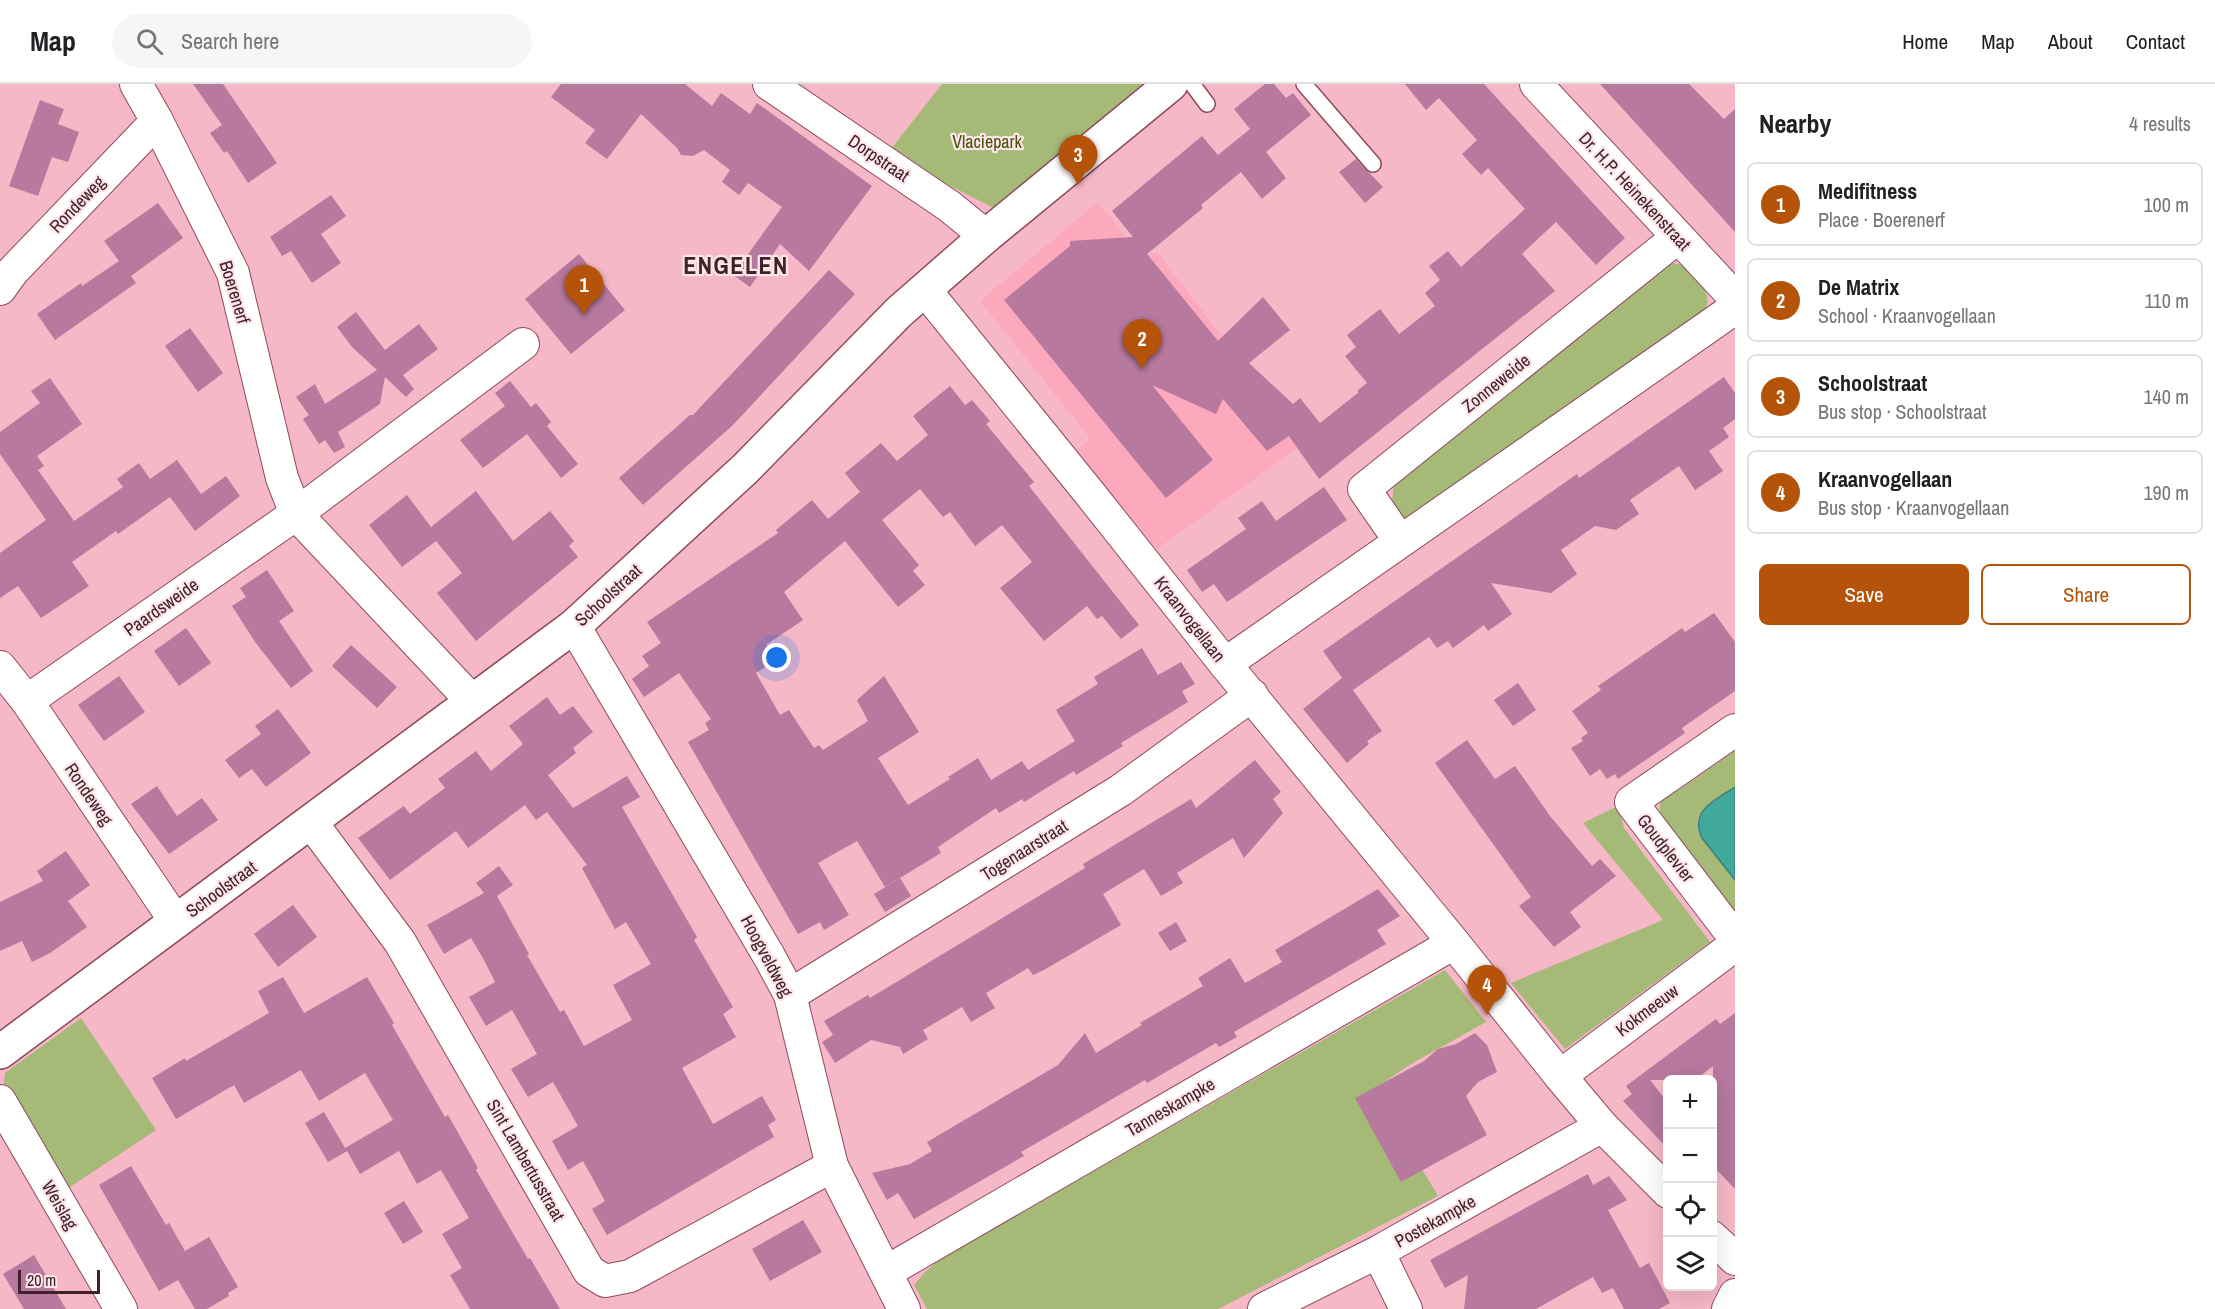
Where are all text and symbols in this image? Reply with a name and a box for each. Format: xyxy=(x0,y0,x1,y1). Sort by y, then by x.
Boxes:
search box xyxy=(112,14,532,68)
text: Map xyxy=(30,22,76,60)
icon: search xyxy=(133,25,166,58)
text: Search here xyxy=(181,26,279,56)
text: Home xyxy=(1902,27,1948,56)
text: Map xyxy=(1981,27,2015,56)
text: About xyxy=(2048,27,2093,56)
text: Contact xyxy=(2126,27,2185,56)
text: Nearby xyxy=(1759,106,1831,141)
text: 4 results xyxy=(2129,110,2191,137)
street label: Dr. H.P. Heinekenstraat xyxy=(1573,126,1697,256)
street label: Dorpstraat xyxy=(843,128,915,188)
park label: Vlaciepark xyxy=(952,129,1022,154)
pin: 3 xyxy=(1058,135,1098,185)
street label: Rondeweg xyxy=(43,169,111,238)
text: Medifitness xyxy=(1818,176,1917,206)
text: 1 xyxy=(1776,191,1785,218)
text: 100 m xyxy=(2143,191,2189,218)
text: Place · Boerenerf xyxy=(1818,206,1945,233)
district label: ENGELEN xyxy=(683,249,789,281)
street label: Boerenerf xyxy=(214,257,257,327)
pin: 1 xyxy=(564,266,604,315)
text: De Matrix xyxy=(1818,272,1899,302)
text: 2 xyxy=(1776,287,1785,314)
text: 110 m xyxy=(2145,287,2189,314)
text: School · Kraanvogellaan xyxy=(1818,302,1996,329)
pin: 2 xyxy=(1122,320,1162,369)
street label: Zonneweide xyxy=(1457,348,1535,418)
text: Schoolstraat xyxy=(1818,368,1927,398)
text: 3 xyxy=(1776,383,1785,410)
text: 140 m xyxy=(2143,383,2189,410)
text: Bus stop · Schoolstraat xyxy=(1818,398,1987,425)
text: Kraanvogellaan xyxy=(1818,464,1952,494)
text: 4 xyxy=(1776,479,1785,506)
text: 190 m xyxy=(2143,479,2189,506)
text: Bus stop · Kraanvogellaan xyxy=(1818,494,2009,521)
street label: Schoolstraat xyxy=(569,558,647,632)
button: Save xyxy=(1759,564,1969,625)
button: Share xyxy=(1981,564,2191,625)
street label: Kraanvogellaan xyxy=(1149,571,1231,667)
street label: Paardsweide xyxy=(119,572,203,642)
your location xyxy=(762,643,791,672)
street label: Rondeweg xyxy=(59,758,120,831)
street label: Goudplevier xyxy=(1631,809,1701,887)
street label: Togenaarstraat xyxy=(976,813,1072,887)
street label: Schoolstraat xyxy=(180,855,262,923)
street label: Hoogveldweg xyxy=(735,911,799,1002)
pin: 4 xyxy=(1468,966,1506,1015)
street label: Kokmeeuw xyxy=(1610,978,1684,1042)
street label: Tanneskampke xyxy=(1121,1071,1219,1143)
map controls xyxy=(1663,1075,1717,1291)
button: + xyxy=(1663,1075,1717,1129)
street label: Sint Lambertusstraat xyxy=(481,1094,571,1226)
button: − xyxy=(1663,1129,1717,1183)
street label: Weislag xyxy=(36,1176,84,1235)
button: locate xyxy=(1663,1183,1717,1237)
street label: Postekampke xyxy=(1390,1188,1480,1254)
button: layers xyxy=(1663,1237,1717,1291)
scale bar xyxy=(18,1267,100,1294)
text: 20 m xyxy=(27,1269,56,1291)

